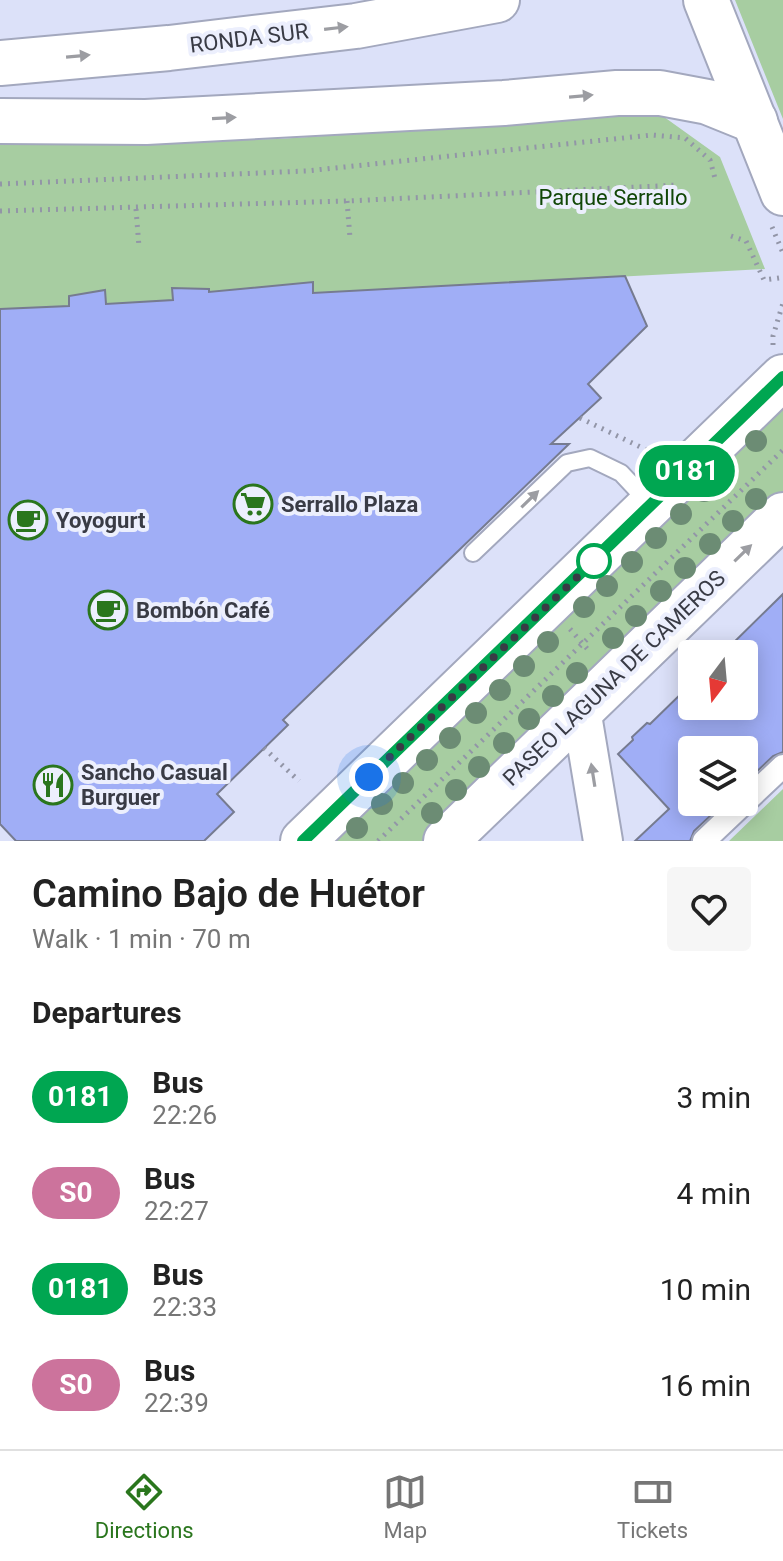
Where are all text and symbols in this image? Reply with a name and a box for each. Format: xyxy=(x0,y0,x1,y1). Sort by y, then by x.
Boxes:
street label: RONDA SUR xyxy=(188,18,310,58)
one-way arrow xyxy=(324,22,349,35)
one-way arrow xyxy=(66,49,91,62)
one-way arrow xyxy=(569,89,594,102)
one-way arrow xyxy=(212,111,237,124)
park label: Parque Serrallo xyxy=(538,185,688,210)
line badge: 0181 xyxy=(631,445,743,497)
text: 0181 xyxy=(655,454,719,487)
supermarket icon: Serrallo Plaza xyxy=(232,483,274,525)
one-way arrow xyxy=(520,490,539,508)
place label: Serrallo Plaza xyxy=(281,492,418,517)
cafe icon: Yoyogurt xyxy=(7,499,49,541)
place label: Yoyogurt xyxy=(56,508,146,533)
unlabelled marker xyxy=(577,544,611,578)
one-way arrow xyxy=(734,544,753,562)
street label: PASEO LAGUNA DE CAMEROS xyxy=(498,565,730,791)
cafe icon: Bombón Café xyxy=(87,589,129,631)
place label: Bombón Café xyxy=(136,598,270,623)
north arrow xyxy=(678,640,758,720)
map controls xyxy=(678,640,758,816)
button: layers xyxy=(678,736,758,816)
your location xyxy=(349,757,389,797)
place label: Sancho Casual Burguer xyxy=(81,760,228,810)
one-way arrow xyxy=(586,762,598,787)
restaurant icon: Sancho Casual Burguer xyxy=(32,764,74,806)
button: heart xyxy=(667,867,751,951)
text: Camino Bajo de Huétor xyxy=(32,872,425,916)
text: Walk · 1 min · 70 m xyxy=(32,924,251,954)
text: Departures xyxy=(32,995,182,1030)
text: Bus xyxy=(152,1065,204,1100)
text: 0181 xyxy=(48,1080,112,1113)
text: 3 min xyxy=(677,1080,751,1115)
text: 22:26 xyxy=(152,1100,217,1130)
text: Bus xyxy=(144,1161,195,1196)
text: S0 xyxy=(59,1176,93,1209)
text: 4 min xyxy=(677,1176,751,1211)
text: 22:27 xyxy=(144,1196,209,1226)
text: Bus xyxy=(152,1257,204,1292)
text: 0181 xyxy=(48,1272,112,1305)
text: 10 min xyxy=(660,1272,751,1307)
text: 22:33 xyxy=(152,1292,217,1322)
text: Bus xyxy=(144,1353,195,1388)
text: S0 xyxy=(59,1368,93,1401)
text: 16 min xyxy=(660,1368,751,1403)
text: 22:39 xyxy=(144,1388,209,1418)
tab: Directions xyxy=(95,1470,194,1543)
tab: Map xyxy=(383,1470,427,1543)
tab: Tickets xyxy=(617,1470,688,1543)

